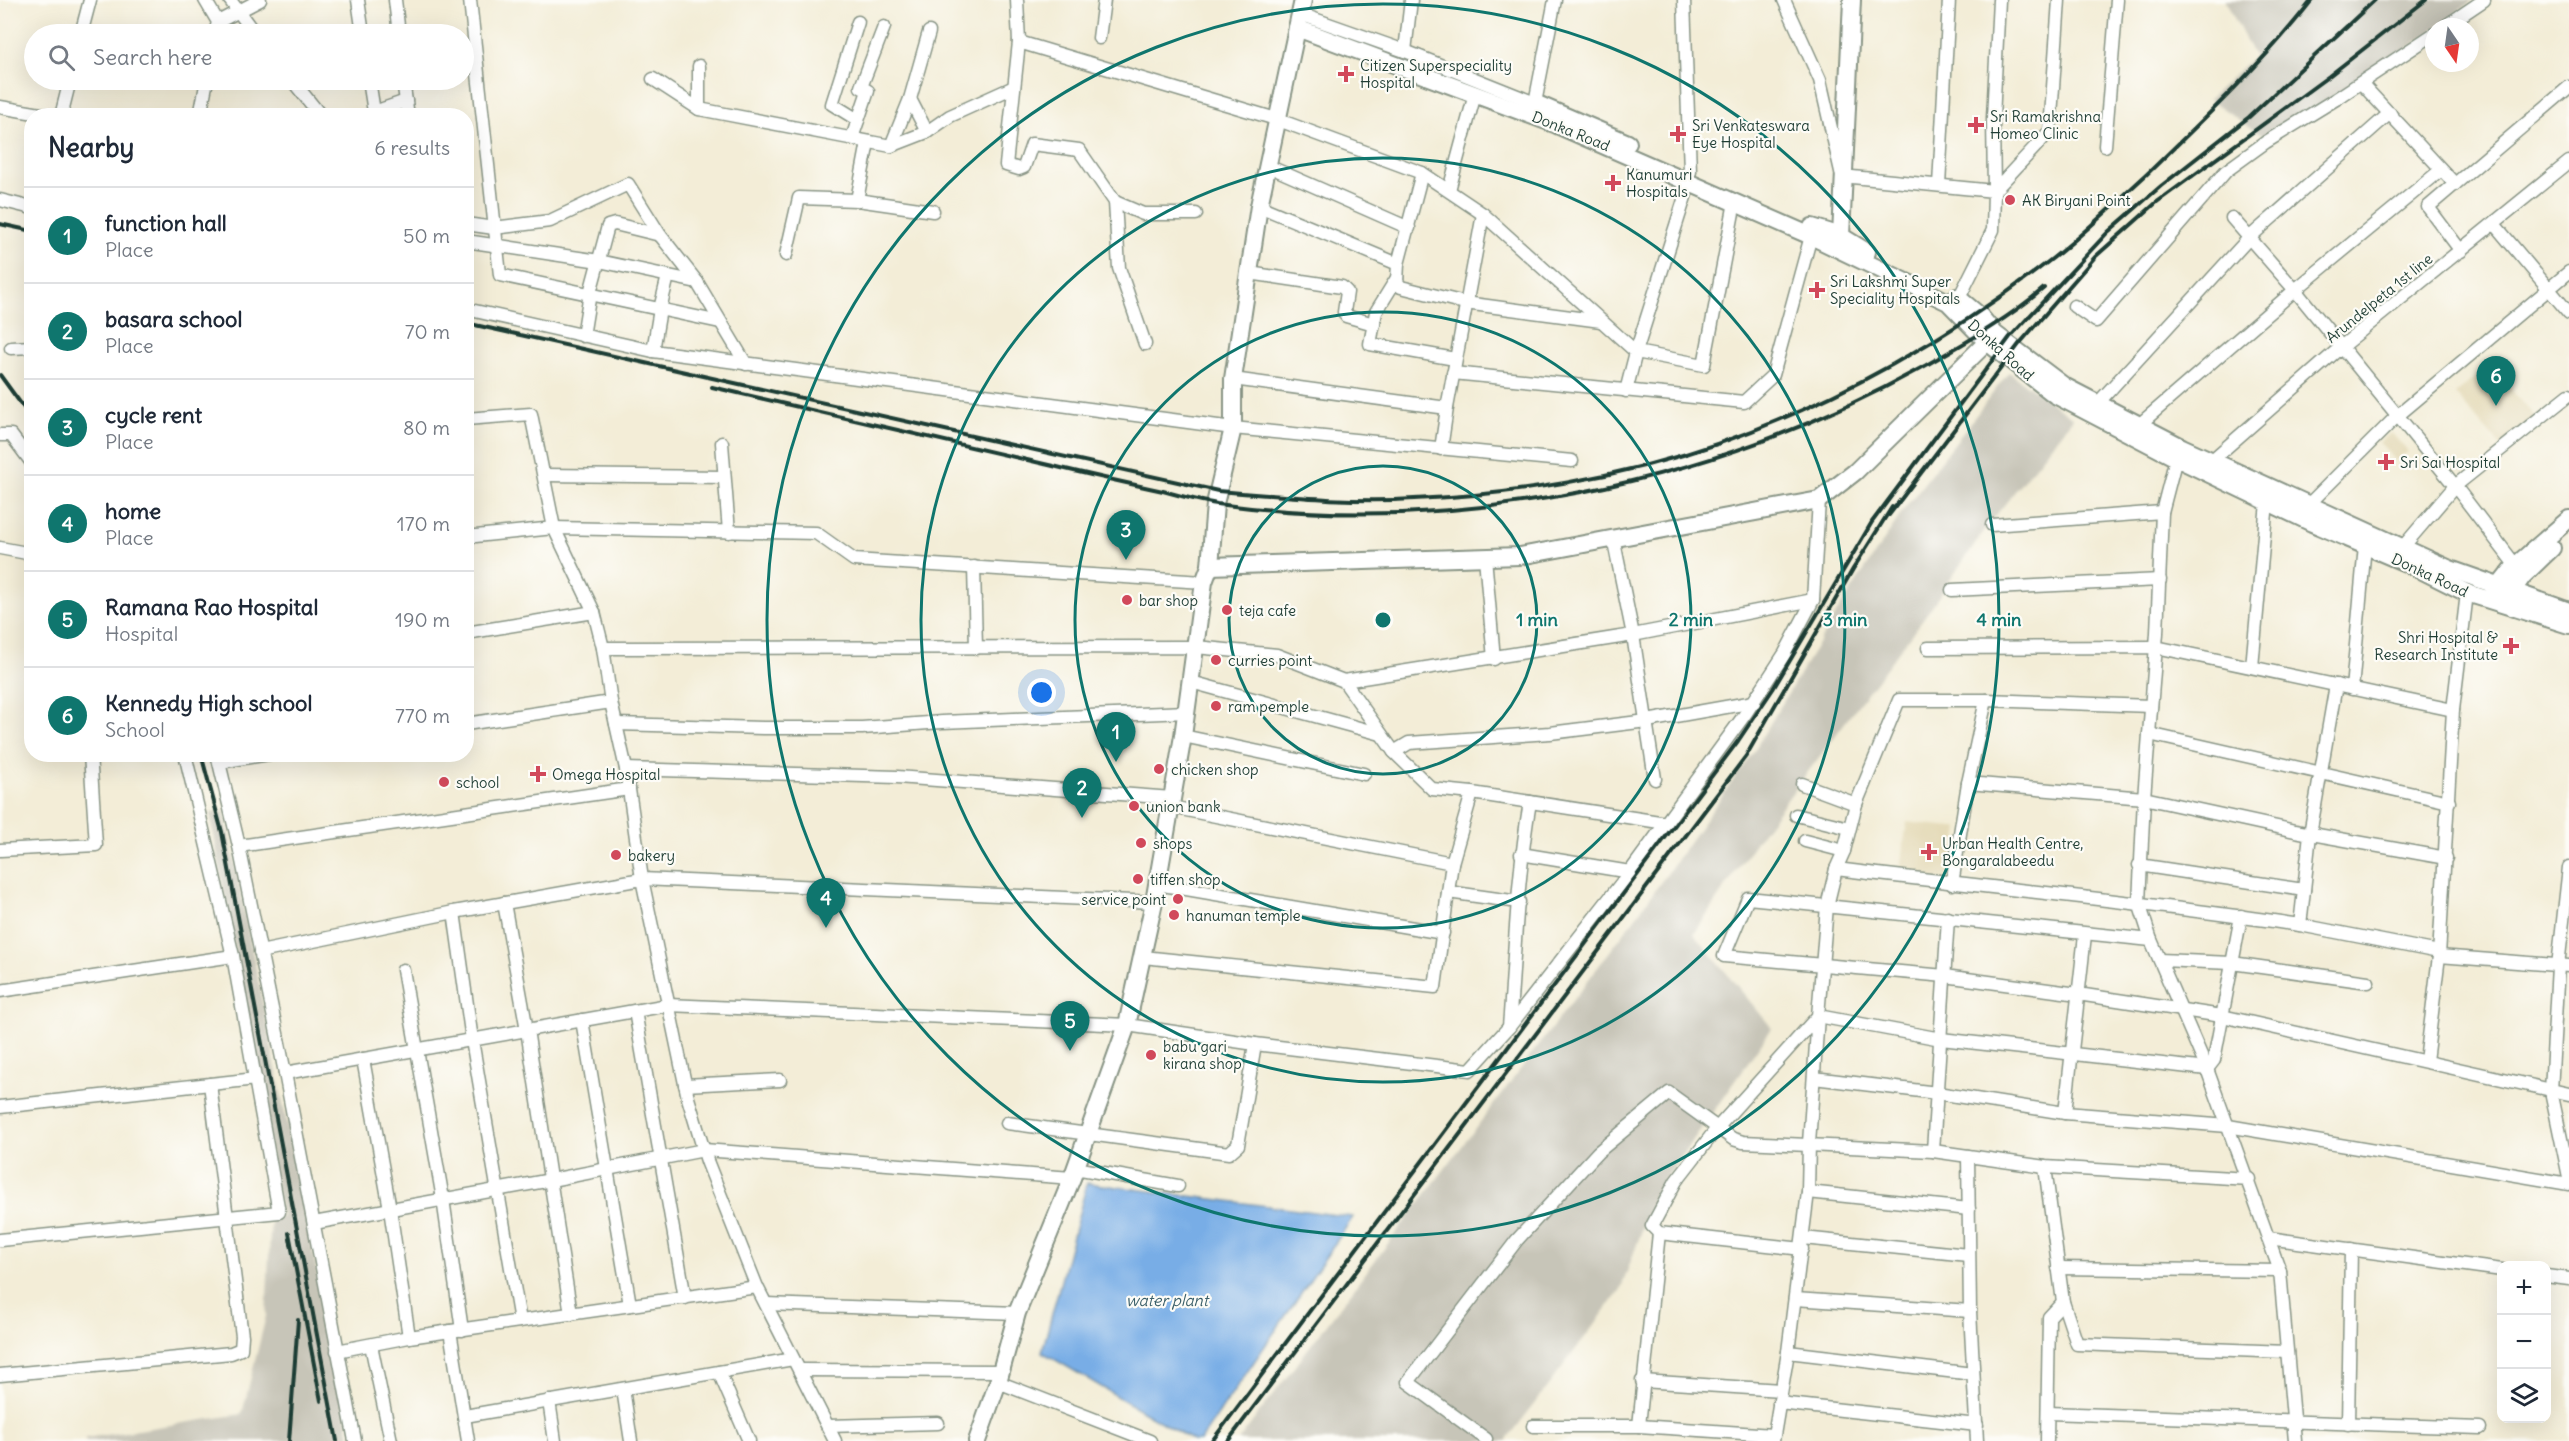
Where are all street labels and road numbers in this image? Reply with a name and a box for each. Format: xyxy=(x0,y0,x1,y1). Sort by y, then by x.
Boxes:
street label: Donka Road xyxy=(1529,107,1613,155)
street label: Arundelpeta 1st line xyxy=(2322,249,2436,347)
street label: Donka Road xyxy=(1964,315,2038,385)
street label: Donka Road xyxy=(2389,549,2472,601)

